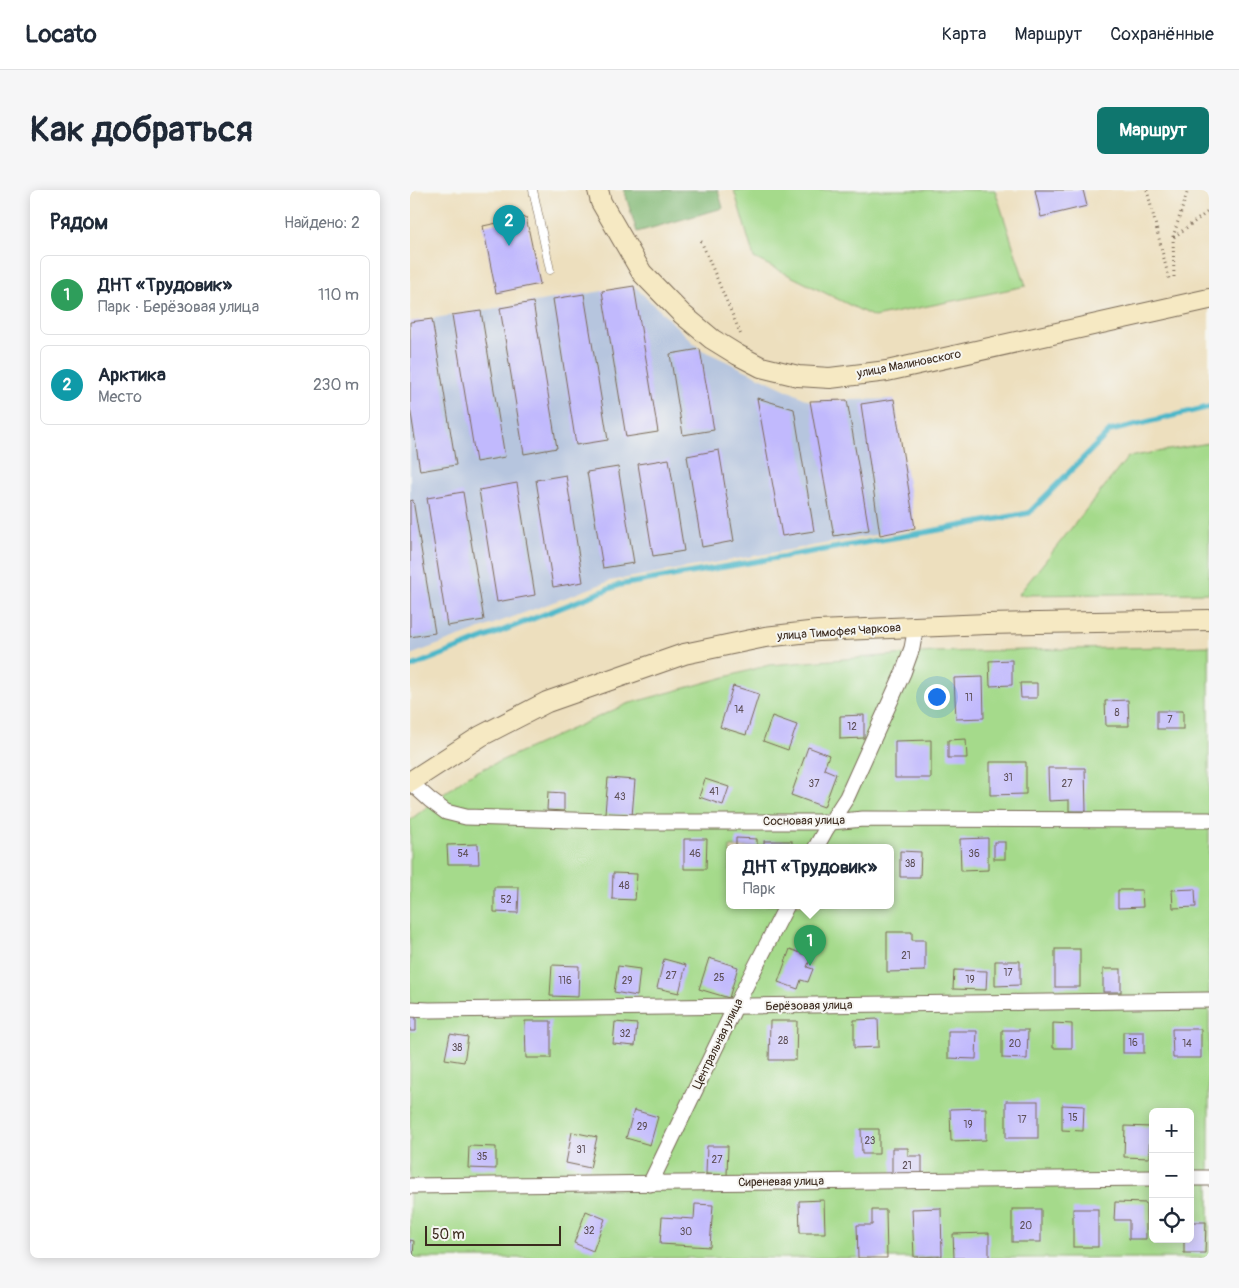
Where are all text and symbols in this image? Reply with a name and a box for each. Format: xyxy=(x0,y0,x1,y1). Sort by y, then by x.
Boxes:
text: Locato xyxy=(25,20,97,49)
text: Карта xyxy=(942,23,986,46)
text: Маршрут xyxy=(1014,23,1082,46)
text: Сохранённые xyxy=(1110,23,1214,46)
button: Маршрут xyxy=(1097,107,1209,154)
text: Как добраться xyxy=(30,108,253,152)
pin: 2 xyxy=(493,205,525,246)
text: Рядом xyxy=(50,209,108,236)
text: Найдено: 2 xyxy=(284,213,360,233)
text: ДНТ «Трудовик» xyxy=(98,273,232,297)
text: 1 xyxy=(64,285,70,305)
text: 110 m xyxy=(318,285,359,305)
text: Парк · Берёзовая улица xyxy=(98,297,259,317)
street label: улица Малиновского xyxy=(855,346,963,382)
text: Арктика xyxy=(98,363,166,387)
text: 2 xyxy=(63,375,71,395)
text: 230 m xyxy=(313,375,359,395)
text: Место xyxy=(98,387,142,407)
street label: улица Тимофея Чаркова xyxy=(776,620,902,644)
your location xyxy=(924,684,950,710)
house number: 11 xyxy=(965,692,973,704)
house number: 14 xyxy=(734,704,744,716)
house number: 8 xyxy=(1114,707,1120,719)
house number: 7 xyxy=(1167,714,1173,726)
house number: 12 xyxy=(847,721,857,733)
house number: 31 xyxy=(1003,772,1013,784)
house number: 37 xyxy=(809,778,820,790)
house number: 27 xyxy=(1062,778,1073,790)
house number: 41 xyxy=(709,786,719,798)
house number: 43 xyxy=(614,791,626,803)
street label: Сосновая улица xyxy=(763,813,846,829)
popup xyxy=(726,844,894,909)
house number: 54 xyxy=(457,848,469,860)
house number: 46 xyxy=(689,848,701,860)
house number: 36 xyxy=(968,848,980,860)
text: ДНТ «Трудовик» xyxy=(743,855,877,879)
house number: 38 xyxy=(905,858,915,870)
text: Парк xyxy=(743,879,776,899)
house number: 48 xyxy=(619,880,629,892)
house number: 52 xyxy=(500,894,512,906)
pin: 1 xyxy=(794,925,826,966)
house number: 21 xyxy=(901,950,911,962)
house number: 17 xyxy=(1003,967,1013,979)
house number: 27 xyxy=(666,970,677,982)
house number: 25 xyxy=(713,972,725,984)
house number: 19 xyxy=(965,974,975,986)
house number: 116 xyxy=(558,975,572,987)
house number: 29 xyxy=(622,975,632,987)
street label: Центральная улица xyxy=(690,996,747,1092)
street label: Берёзовая улица xyxy=(765,998,853,1014)
house number: 32 xyxy=(619,1028,631,1040)
house number: 28 xyxy=(778,1035,788,1047)
house number: 16 xyxy=(1128,1037,1138,1049)
house number: 20 xyxy=(1009,1038,1021,1050)
house number: 14 xyxy=(1182,1038,1192,1050)
house number: 38 xyxy=(452,1042,462,1054)
map controls xyxy=(1149,1108,1194,1243)
button: + xyxy=(1149,1108,1194,1153)
house number: 15 xyxy=(1068,1112,1078,1124)
house number: 17 xyxy=(1017,1114,1027,1126)
house number: 19 xyxy=(963,1119,973,1131)
house number: 29 xyxy=(637,1121,647,1133)
house number: 23 xyxy=(865,1135,876,1147)
house number: 31 xyxy=(576,1144,586,1156)
house number: 35 xyxy=(477,1151,488,1163)
button: − xyxy=(1149,1153,1194,1198)
house number: 27 xyxy=(712,1154,723,1166)
house number: 21 xyxy=(902,1160,912,1172)
street label: Сиреневая улица xyxy=(738,1174,824,1190)
button: locate xyxy=(1149,1198,1194,1243)
house number: 20 xyxy=(1020,1220,1032,1232)
scale bar xyxy=(425,1223,561,1246)
house number: 32 xyxy=(583,1225,595,1237)
text: 50 m xyxy=(432,1226,465,1243)
house number: 30 xyxy=(680,1226,692,1238)

